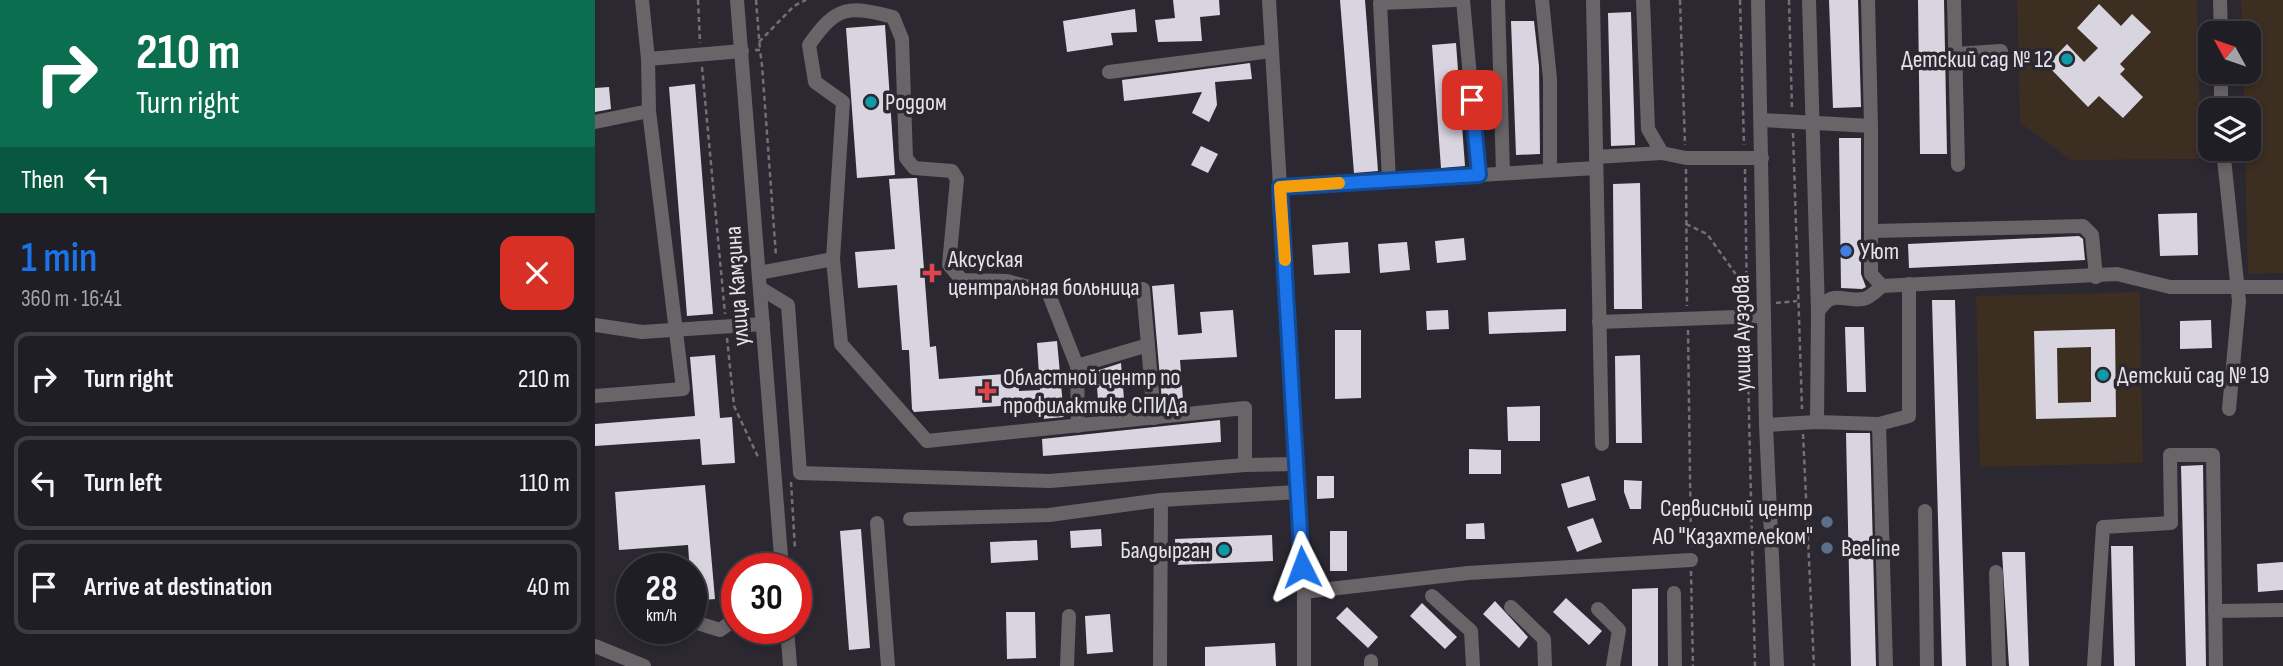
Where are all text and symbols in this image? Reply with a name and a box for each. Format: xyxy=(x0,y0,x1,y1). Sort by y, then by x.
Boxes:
north arrow xyxy=(2198,21,2261,84)
map controls xyxy=(2198,21,2261,161)
text: 210 m xyxy=(136,24,240,83)
icon: right xyxy=(21,28,112,119)
place label: Детский сад № 12 xyxy=(1901,45,2053,74)
marker: Детский сад № 12 xyxy=(2059,51,2075,67)
pin xyxy=(1442,70,1502,130)
icon: arrive xyxy=(1453,81,1491,119)
text: Turn right xyxy=(136,84,240,123)
place label: Роддом xyxy=(885,88,947,117)
marker: Роддом xyxy=(863,94,879,110)
button: layers xyxy=(2198,98,2261,161)
icon: left xyxy=(78,161,116,199)
text: Then xyxy=(21,165,64,196)
street label: улица Камзина xyxy=(718,225,756,347)
text: 1 min xyxy=(21,233,97,284)
button: close xyxy=(500,236,574,310)
place label: Уют xyxy=(1860,237,1899,266)
marker: Уют xyxy=(1838,243,1854,259)
place label: Аксуская центральная больница xyxy=(947,245,1140,302)
marker: Аксуская центральная больница xyxy=(922,263,942,283)
street label: улица Ауэзова xyxy=(1726,274,1758,392)
text: 360 m · 16:41 xyxy=(21,285,121,313)
icon: right xyxy=(25,360,63,398)
place label: Детский сад № 19 xyxy=(2117,361,2269,390)
place label: Областной центр по профилактике СПИДа xyxy=(1003,363,1188,420)
text: Turn right xyxy=(84,364,173,395)
text: 210 m xyxy=(518,364,570,395)
marker: Детский сад № 19 xyxy=(2095,367,2111,383)
marker: Областной центр по профилактике СПИДа xyxy=(977,381,997,401)
icon: left xyxy=(25,464,63,502)
text: Turn left xyxy=(84,468,162,499)
text: 110 m xyxy=(519,468,570,499)
place label: Сервисный центр АО "Казахтелеком" xyxy=(1652,494,1813,551)
marker: Сервисный центр АО "Казахтелеком" xyxy=(1819,514,1835,530)
position arrow xyxy=(1265,530,1339,604)
place label: Beeline xyxy=(1841,534,1900,563)
place label: Балдырган xyxy=(1120,536,1210,565)
marker: Beeline xyxy=(1819,540,1835,556)
marker: Балдырган xyxy=(1216,542,1232,558)
speed limit sign: 30 xyxy=(721,553,812,644)
icon: arrive xyxy=(25,568,63,606)
text: 28 xyxy=(646,568,677,611)
text: Arrive at destination xyxy=(84,572,272,603)
text: 40 m xyxy=(527,572,570,603)
text: km/h xyxy=(646,605,677,626)

